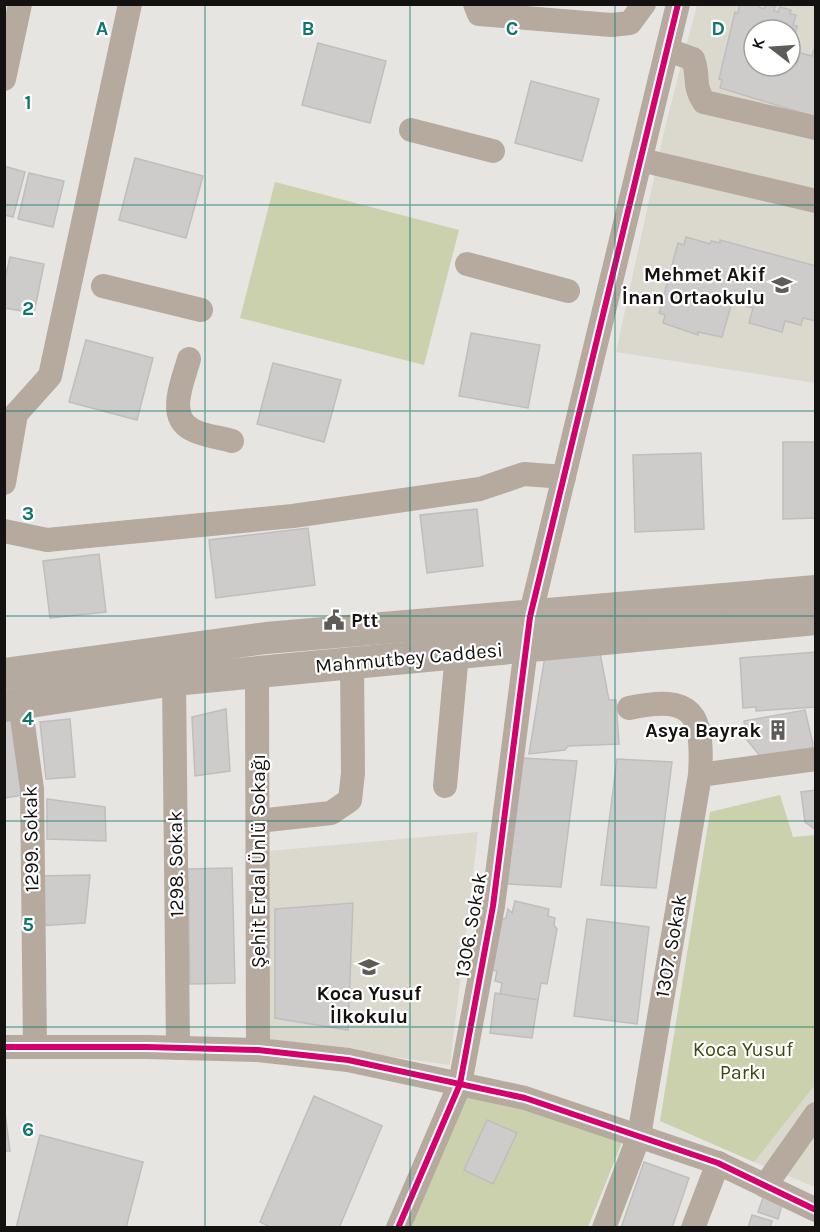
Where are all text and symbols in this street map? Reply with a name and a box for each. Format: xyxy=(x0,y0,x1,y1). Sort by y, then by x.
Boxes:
text: A xyxy=(96,17,109,40)
text: B xyxy=(302,17,314,40)
text: C xyxy=(506,17,518,40)
text: D xyxy=(711,17,725,40)
north arrow xyxy=(742,18,802,78)
text: K xyxy=(748,35,769,52)
text: 1 xyxy=(24,91,32,114)
place label: Mehmet Akif İnan Ortaokulu xyxy=(622,263,766,309)
school or university icon: Mehmet Akif İnan Ortaokulu xyxy=(770,273,794,297)
text: 2 xyxy=(22,297,34,320)
text: 3 xyxy=(22,502,34,525)
public building icon: Ptt xyxy=(322,608,346,632)
place label: Ptt xyxy=(351,609,379,632)
street label: Mahmutbey Caddesi xyxy=(314,638,504,678)
text: 4 xyxy=(22,707,34,730)
building icon: Asya Bayrak xyxy=(766,718,790,742)
place label: Asya Bayrak xyxy=(645,719,761,742)
street label: Şehit Erdal Ünlü Sokağı xyxy=(247,754,270,968)
street label: 1299. Sokak xyxy=(19,786,43,892)
street label: 1298. Sokak xyxy=(164,810,188,918)
street label: 1306. Sokak xyxy=(450,870,492,980)
street label: 1307. Sokak xyxy=(651,893,691,999)
text: 5 xyxy=(22,913,34,936)
school or university icon: Koca Yusuf İlkokulu xyxy=(357,955,381,979)
place label: Koca Yusuf İlkokulu xyxy=(317,982,422,1028)
park label: Koca Yusuf Parkı xyxy=(693,1038,793,1084)
text: 6 xyxy=(22,1118,34,1141)

